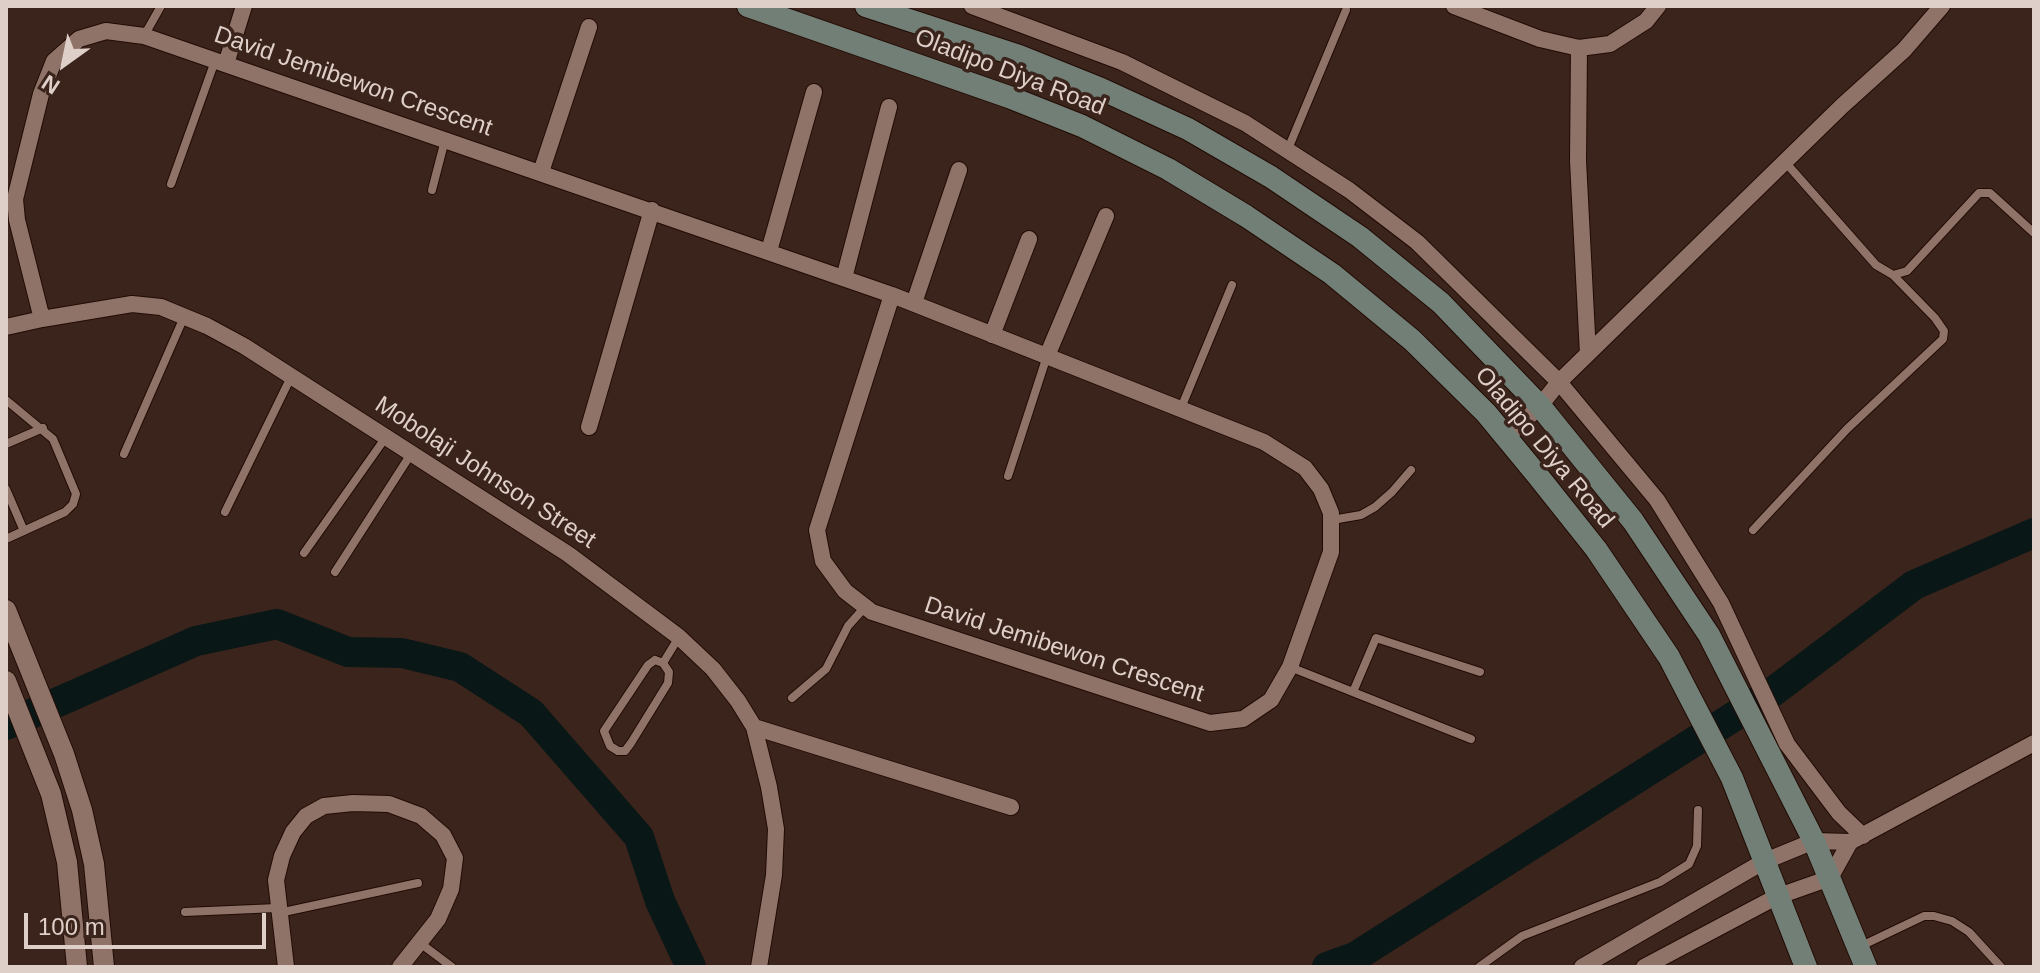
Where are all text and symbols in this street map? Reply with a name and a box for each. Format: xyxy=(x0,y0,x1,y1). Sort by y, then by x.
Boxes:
street label: David Jemibewon Crescent xyxy=(210,21,496,143)
street label: Oladipo Diya Road xyxy=(911,23,1109,123)
north arrow xyxy=(24,24,104,104)
text: N xyxy=(37,70,64,99)
street label: Oladipo Diya Road xyxy=(1468,362,1620,534)
street label: Mobolaji Johnson Street xyxy=(369,391,601,555)
street label: David Jemibewon Crescent xyxy=(921,591,1207,709)
scale bar xyxy=(28,897,270,947)
text: 100 m xyxy=(38,913,105,940)

